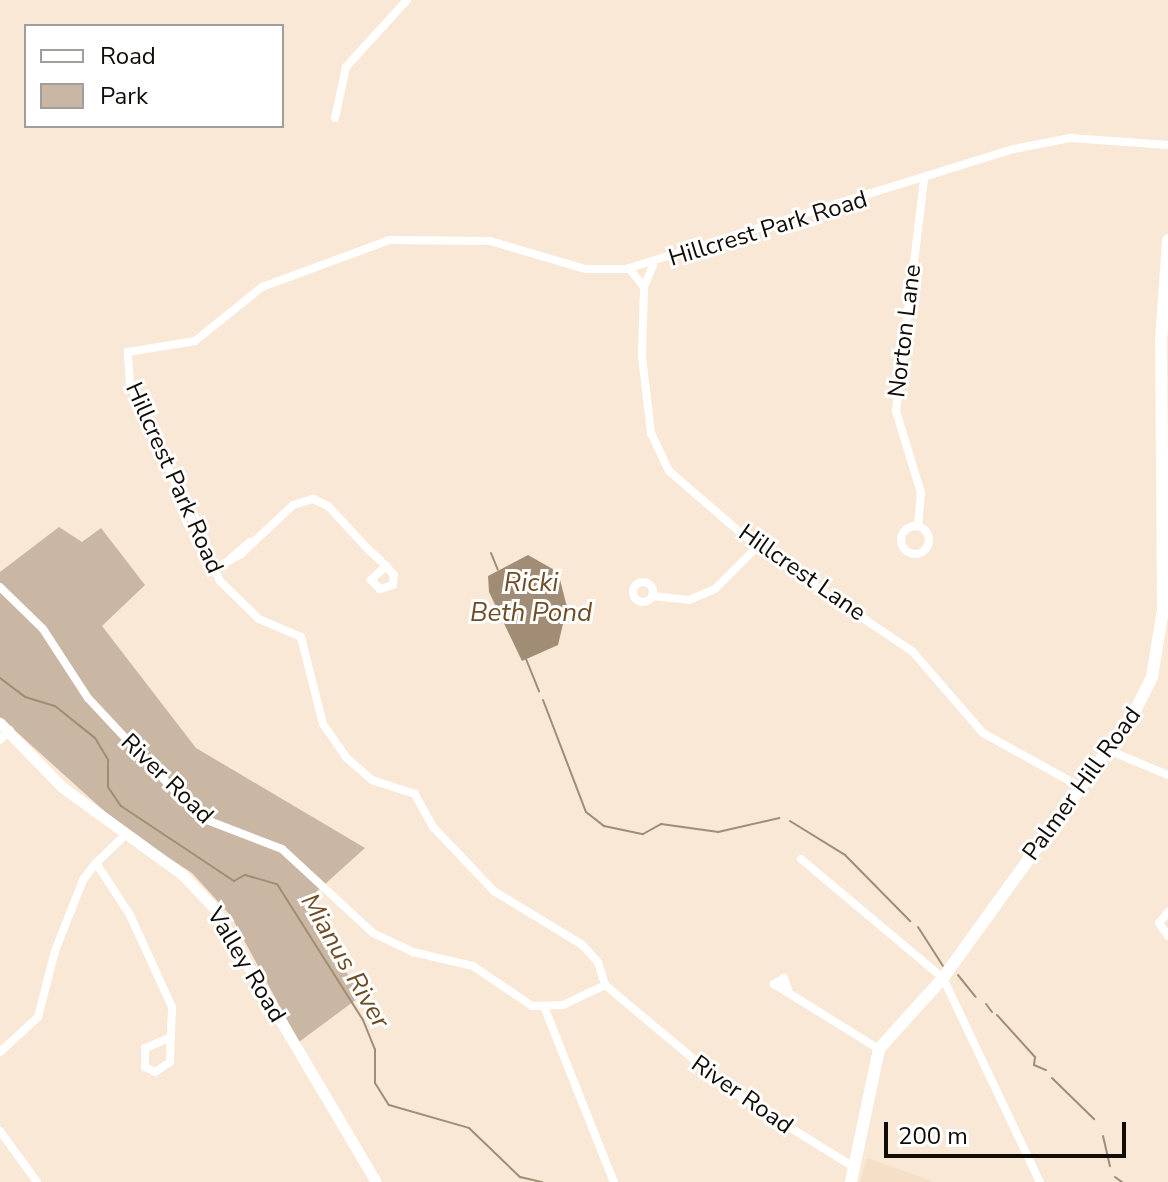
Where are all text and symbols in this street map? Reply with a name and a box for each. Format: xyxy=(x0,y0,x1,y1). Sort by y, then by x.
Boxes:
legend xyxy=(24,24,284,128)
text: Road xyxy=(100,40,156,72)
text: Park xyxy=(100,80,148,112)
street label: Hillcrest Park Road xyxy=(665,185,871,273)
street label: Norton Lane xyxy=(883,263,927,399)
street label: Hillcrest Park Road xyxy=(119,378,229,578)
street label: Hillcrest Lane xyxy=(733,519,871,627)
water label: Ricki Beth Pond xyxy=(470,567,592,628)
street label: Palmer Hill Road xyxy=(1017,702,1147,866)
street label: River Road xyxy=(115,728,219,830)
water label: Mianus River xyxy=(294,888,396,1034)
street label: Valley Road xyxy=(200,902,292,1028)
street label: River Road xyxy=(686,1050,798,1140)
scale bar xyxy=(888,1106,1130,1156)
text: 200 m xyxy=(898,1120,968,1152)

